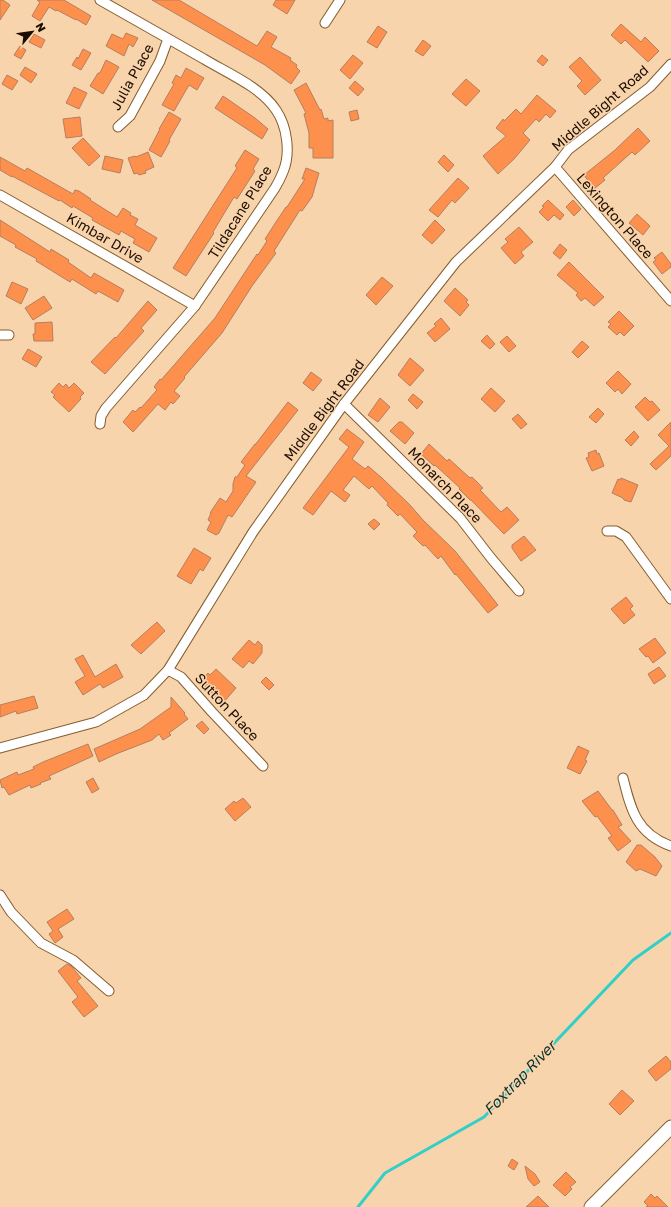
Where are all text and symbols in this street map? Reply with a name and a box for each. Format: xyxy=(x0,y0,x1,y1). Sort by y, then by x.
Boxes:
north arrow xyxy=(12,12,52,52)
text: N xyxy=(33,20,49,34)
street label: Julia Place xyxy=(106,41,157,113)
street label: Middle Bight Road xyxy=(548,61,652,154)
street label: Tildacane Place xyxy=(204,162,275,261)
street label: Lexington Place xyxy=(574,169,657,262)
street label: Kimbar Drive xyxy=(64,209,147,266)
street label: Middle Bight Road xyxy=(280,356,367,464)
street label: Monarch Place xyxy=(405,443,486,526)
street label: Sutton Place xyxy=(192,669,263,744)
water label: Foxtrap River xyxy=(479,1035,561,1118)

